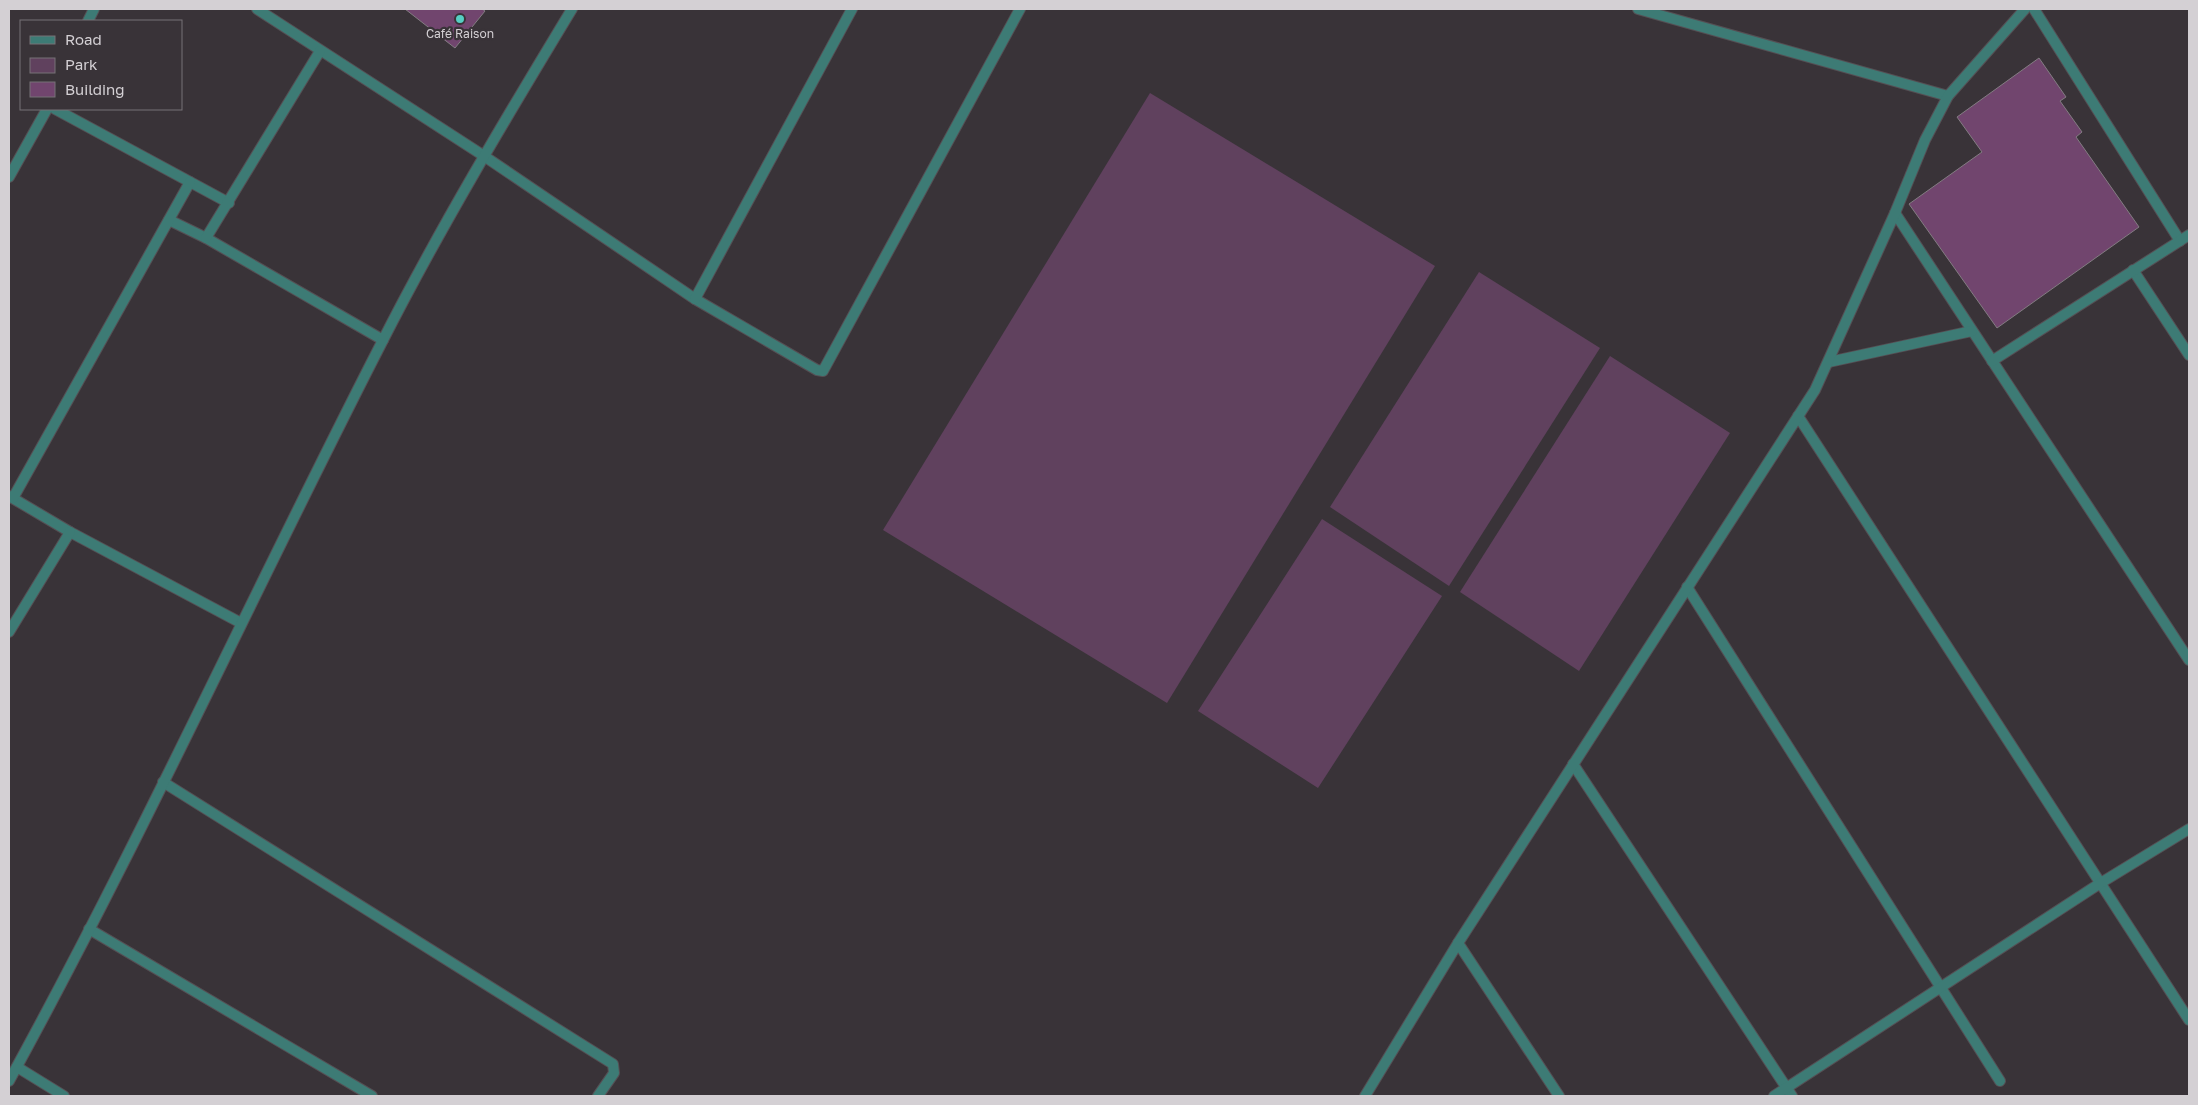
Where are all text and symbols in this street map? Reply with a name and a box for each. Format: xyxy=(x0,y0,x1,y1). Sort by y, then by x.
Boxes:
marker: Café Raison xyxy=(454,13,466,25)
legend xyxy=(20,20,182,110)
place label: Café Raison xyxy=(426,26,494,41)
text: Road xyxy=(65,30,102,48)
text: Park xyxy=(65,55,98,73)
text: Building xyxy=(65,80,125,98)

